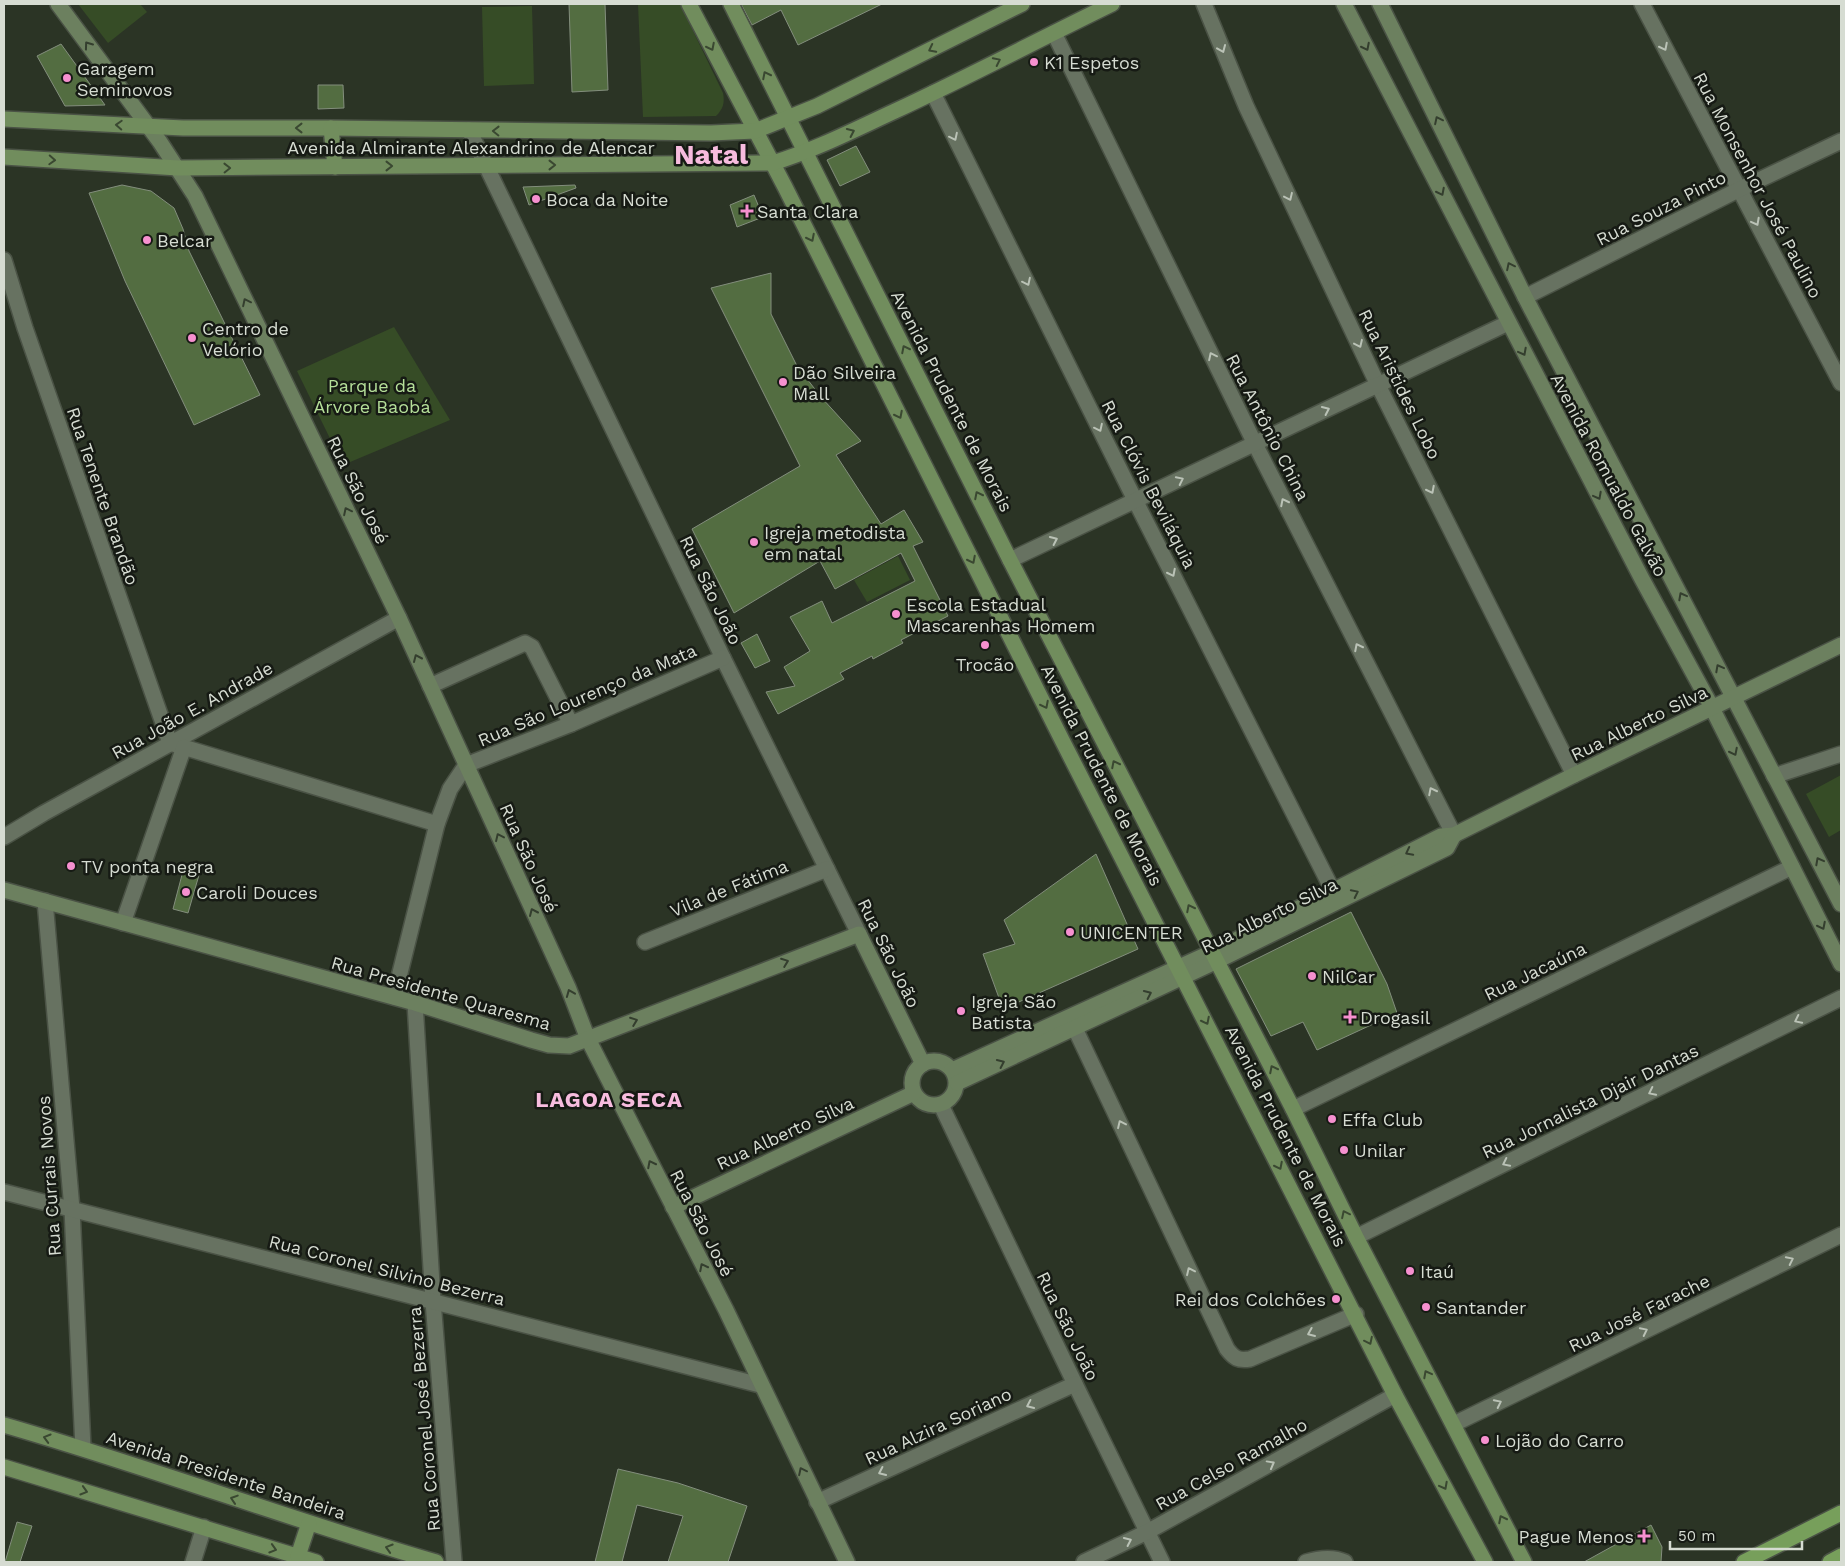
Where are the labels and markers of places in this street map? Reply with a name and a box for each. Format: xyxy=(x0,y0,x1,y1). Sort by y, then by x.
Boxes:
place label: K1 Espetos xyxy=(1044,52,1139,73)
marker: K1 Espetos xyxy=(1028,56,1040,68)
place label: Garagem Seminovos xyxy=(77,58,172,100)
marker: Garagem Seminovos xyxy=(61,72,73,84)
place label: Boca da Noite xyxy=(546,189,668,210)
marker: Boca da Noite xyxy=(530,193,542,205)
place label: Santa Clara xyxy=(757,201,858,222)
marker: Santa Clara xyxy=(741,205,753,217)
place label: Belcar xyxy=(157,230,212,251)
marker: Belcar xyxy=(141,234,153,246)
place label: Centro de Velório xyxy=(202,318,289,360)
marker: Centro de Velório xyxy=(186,332,198,344)
place label: Dão Silveira Mall xyxy=(793,362,896,404)
marker: Dão Silveira Mall xyxy=(777,376,789,388)
place label: Igreja metodista em natal xyxy=(764,522,906,564)
marker: Igreja metodista em natal xyxy=(748,536,760,548)
place label: Escola Estadual Mascarenhas Homem xyxy=(906,594,1095,636)
marker: Escola Estadual Mascarenhas Homem xyxy=(890,608,902,620)
marker: Trocão xyxy=(979,639,991,651)
place label: Trocão xyxy=(956,654,1014,675)
place label: TV ponta negra xyxy=(81,856,214,877)
marker: TV ponta negra xyxy=(65,860,77,872)
place label: Caroli Douces xyxy=(196,882,318,903)
marker: Caroli Douces xyxy=(180,886,192,898)
place label: UNICENTER xyxy=(1080,922,1183,943)
marker: UNICENTER xyxy=(1064,926,1076,938)
place label: NilCar xyxy=(1322,966,1375,987)
marker: NilCar xyxy=(1306,970,1318,982)
place label: Igreja São Batista xyxy=(971,991,1056,1033)
marker: Igreja São Batista xyxy=(955,1005,967,1017)
place label: Drogasil xyxy=(1360,1007,1431,1028)
marker: Drogasil xyxy=(1344,1011,1356,1023)
place label: Effa Club xyxy=(1342,1109,1423,1130)
marker: Effa Club xyxy=(1326,1113,1338,1125)
place label: Unilar xyxy=(1354,1140,1406,1161)
marker: Unilar xyxy=(1338,1144,1350,1156)
place label: Itaú xyxy=(1420,1261,1454,1282)
marker: Itaú xyxy=(1404,1265,1416,1277)
place label: Rei dos Colchões xyxy=(1175,1289,1326,1310)
marker: Rei dos Colchões xyxy=(1330,1293,1342,1305)
place label: Santander xyxy=(1436,1297,1526,1318)
marker: Santander xyxy=(1420,1301,1432,1313)
place label: Lojão do Carro xyxy=(1495,1430,1624,1451)
marker: Lojão do Carro xyxy=(1479,1434,1491,1446)
place label: Pague Menos xyxy=(1519,1526,1634,1547)
marker: Pague Menos xyxy=(1638,1530,1650,1542)

